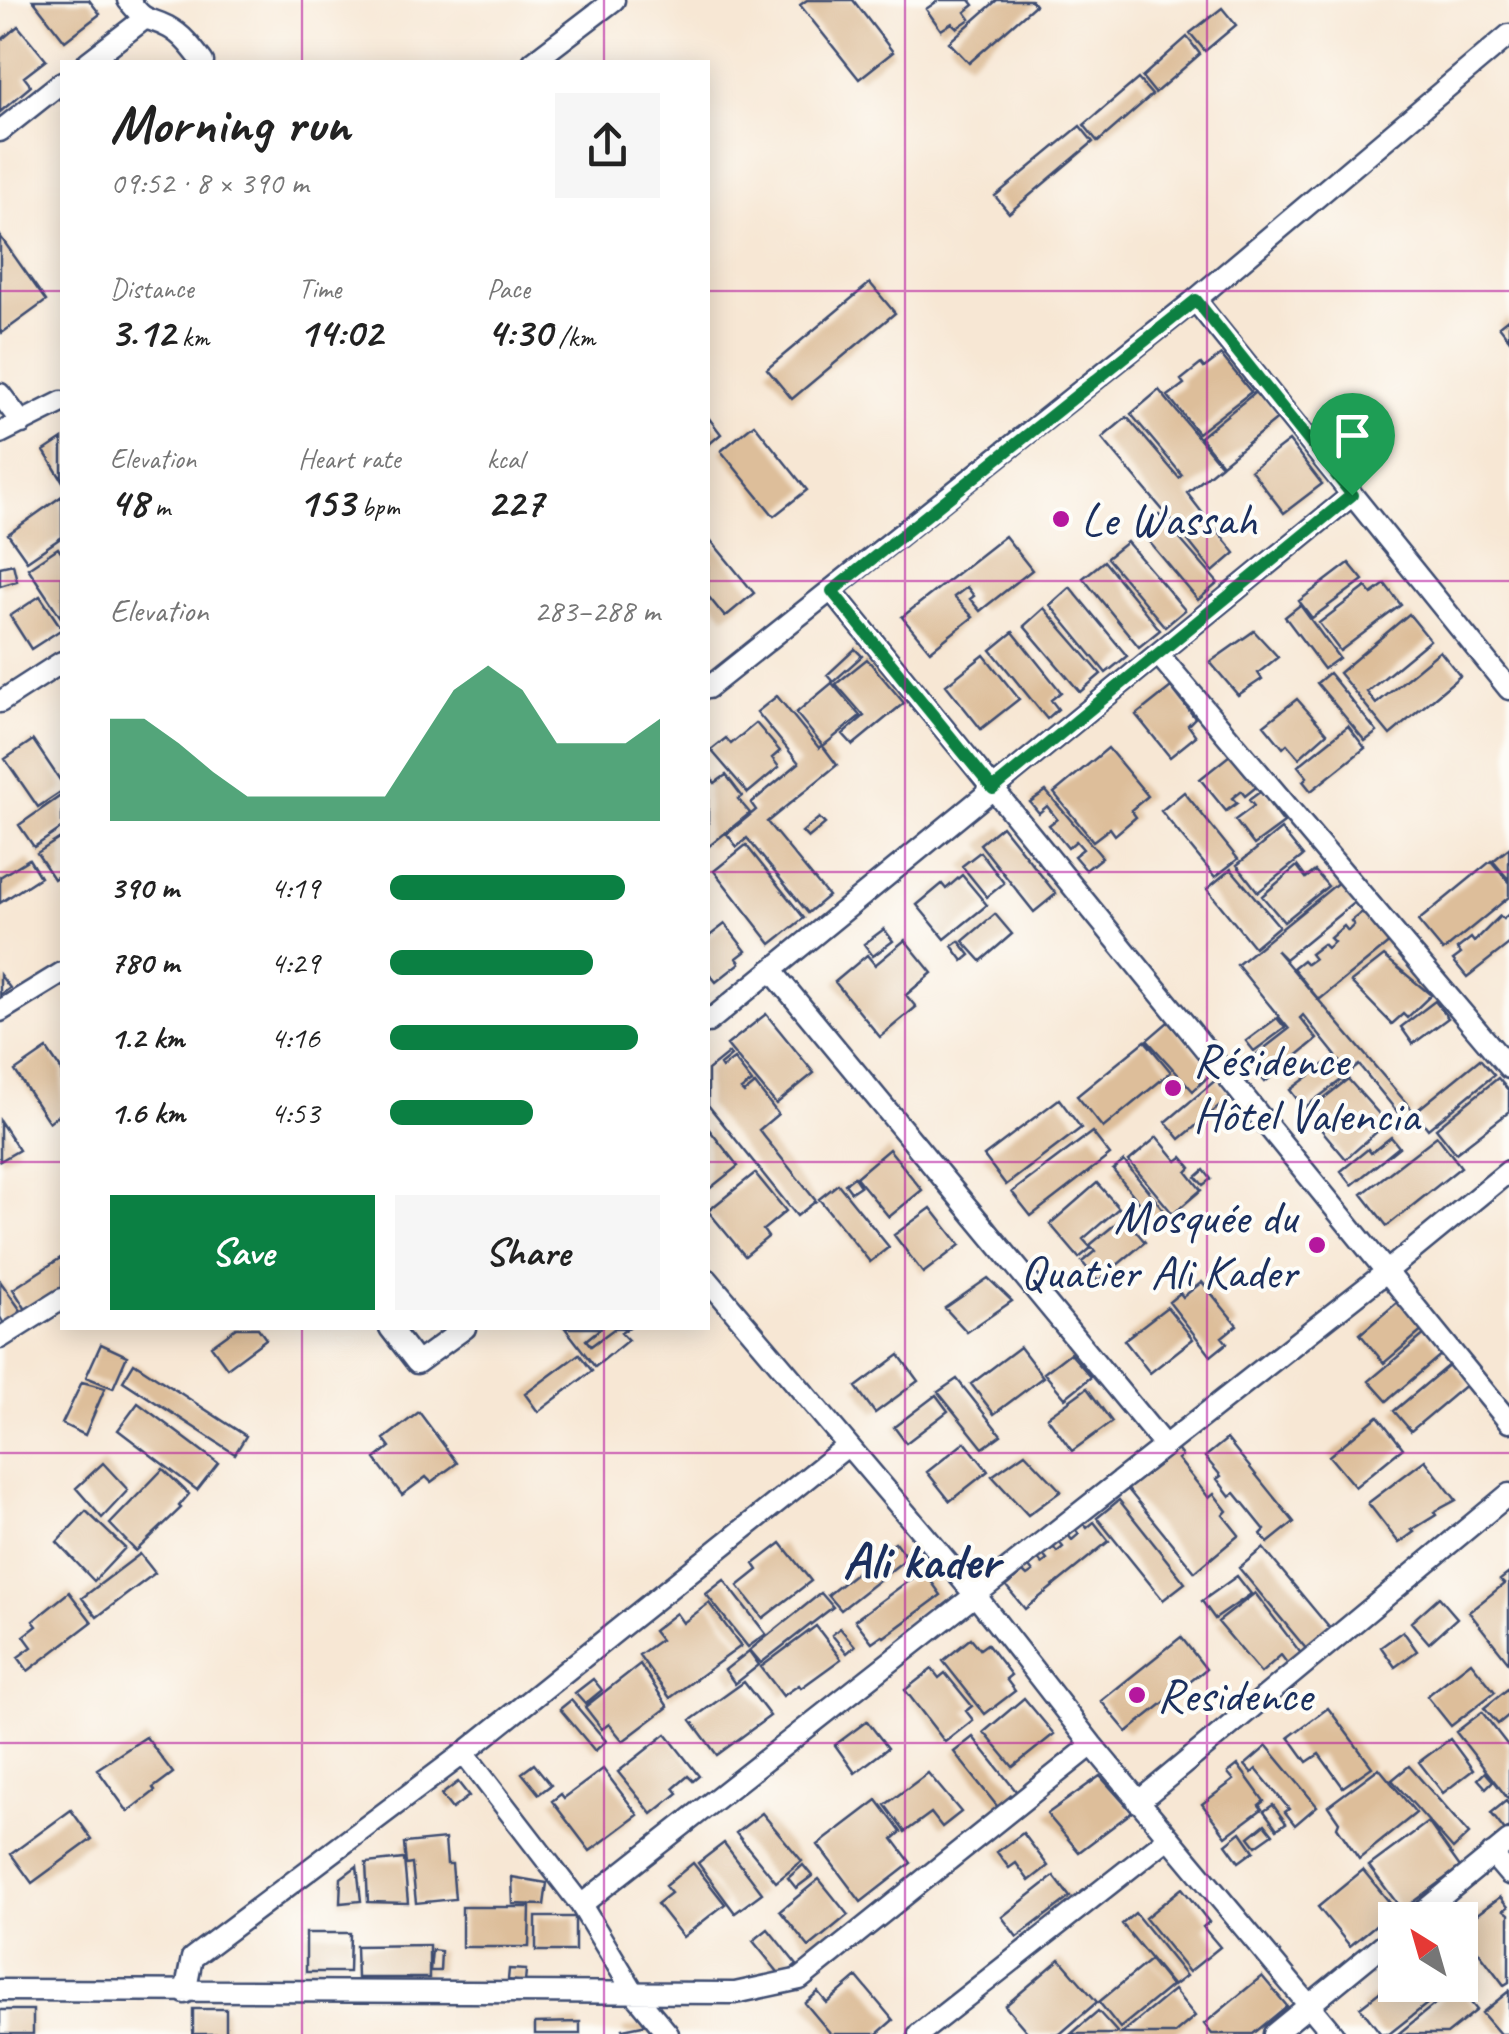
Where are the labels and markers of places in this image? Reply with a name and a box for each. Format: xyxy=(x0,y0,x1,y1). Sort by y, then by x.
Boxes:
pin xyxy=(1310,393,1395,496)
place label: Le Wassah xyxy=(1081,489,1258,549)
marker: Le Wassah xyxy=(1050,508,1072,530)
place label: Résidence Hôtel Valencia xyxy=(1193,1030,1422,1145)
marker: Résidence Hôtel Valencia xyxy=(1162,1077,1184,1099)
place label: Mosquée du Quatier Ali Kader xyxy=(1020,1187,1301,1302)
marker: Mosquée du Quatier Ali Kader xyxy=(1306,1234,1328,1256)
place label: Residence xyxy=(1157,1665,1315,1725)
marker: Residence xyxy=(1126,1684,1148,1706)

